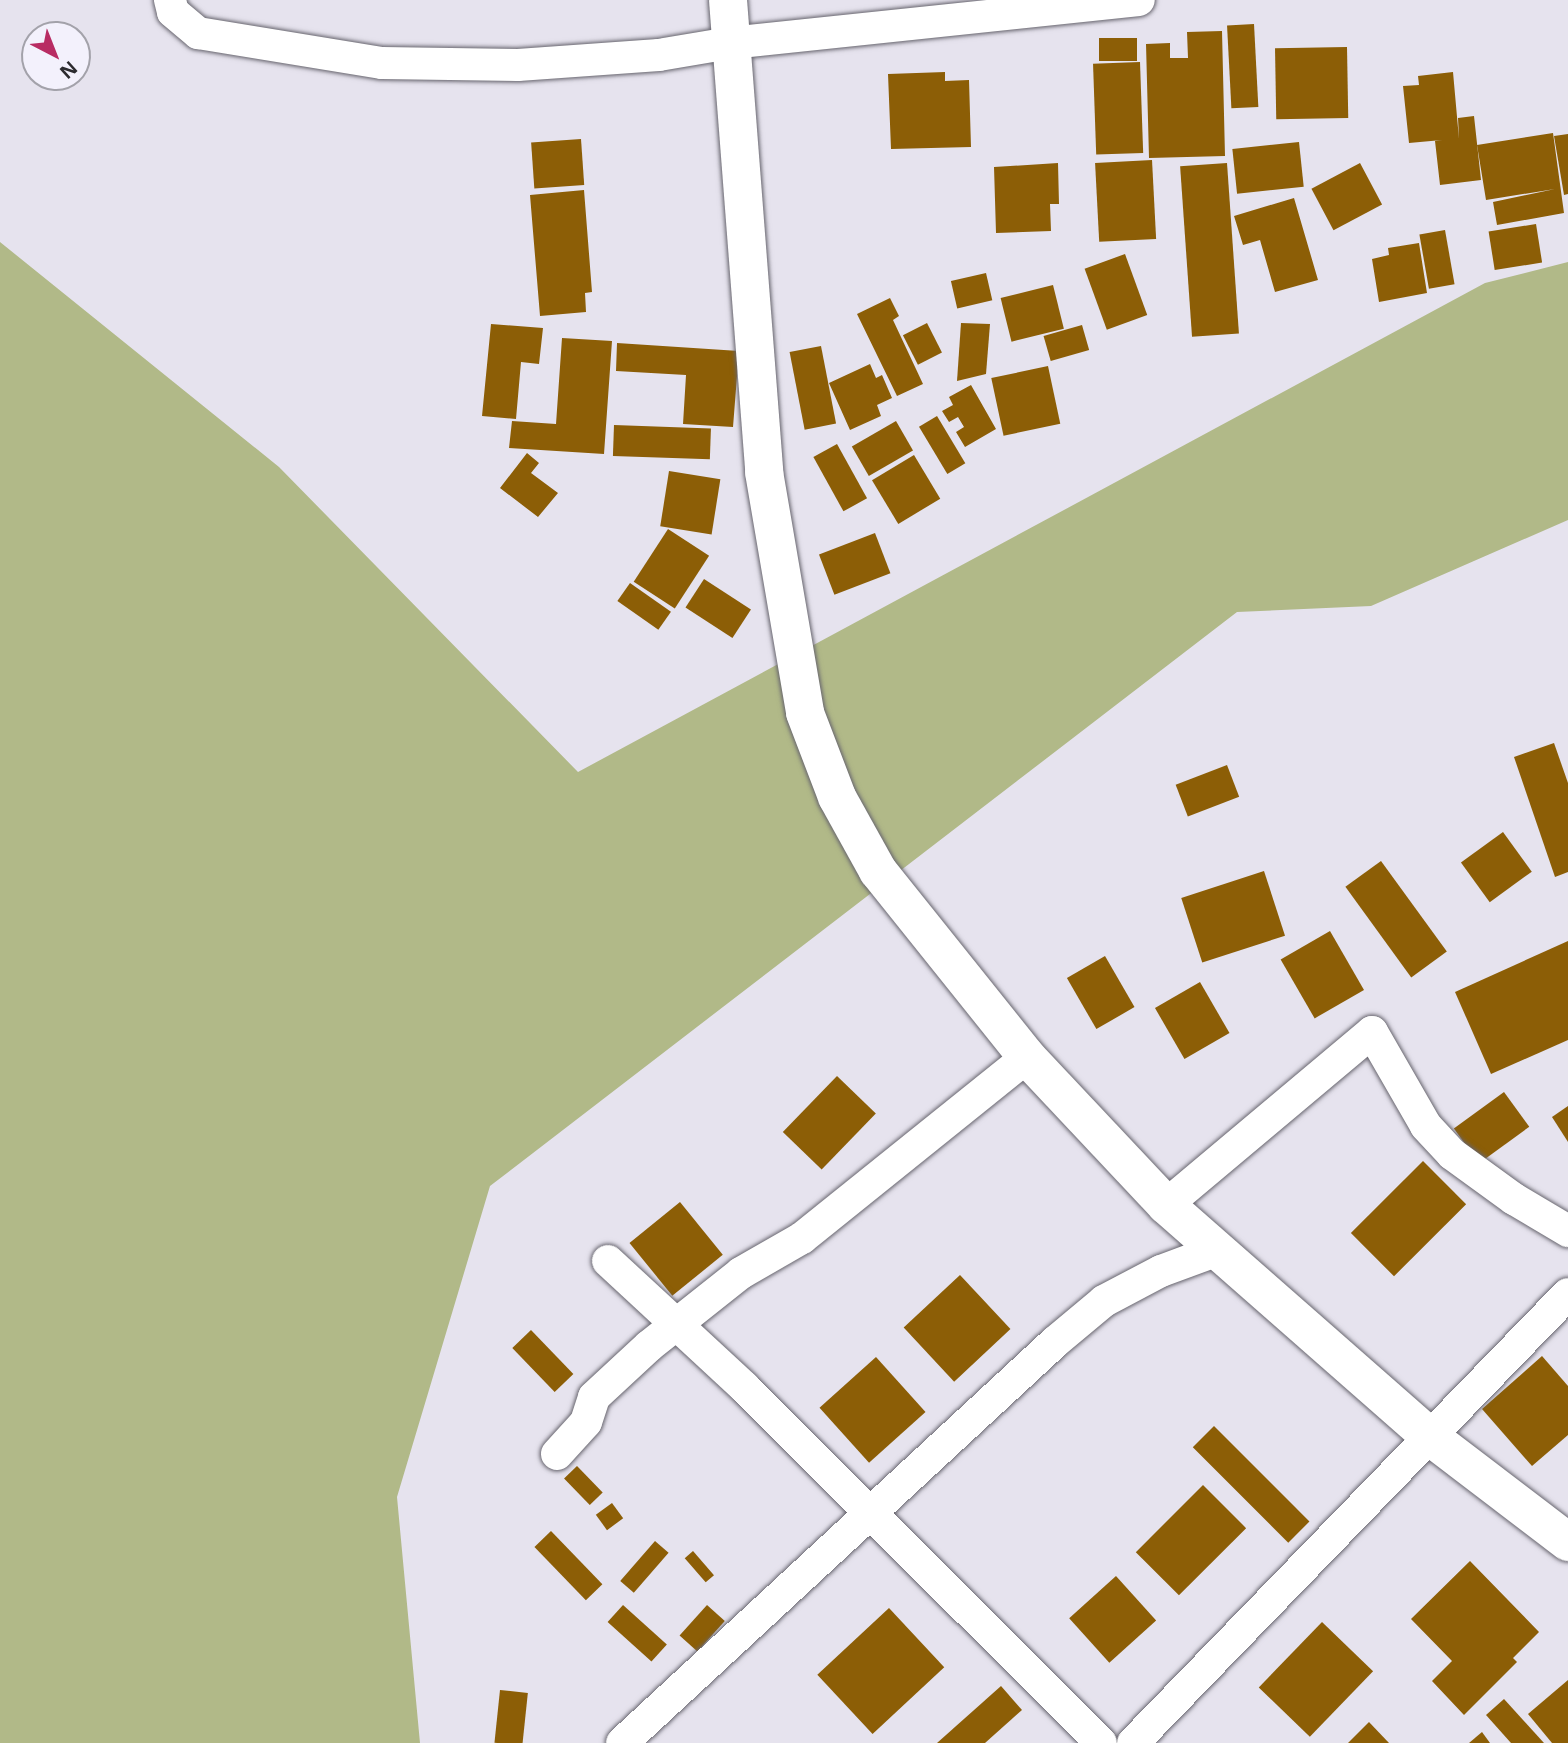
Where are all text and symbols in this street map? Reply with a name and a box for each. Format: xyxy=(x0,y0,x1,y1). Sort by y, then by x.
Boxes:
north arrow xyxy=(21,21,91,91)
text: N xyxy=(54,55,83,85)

